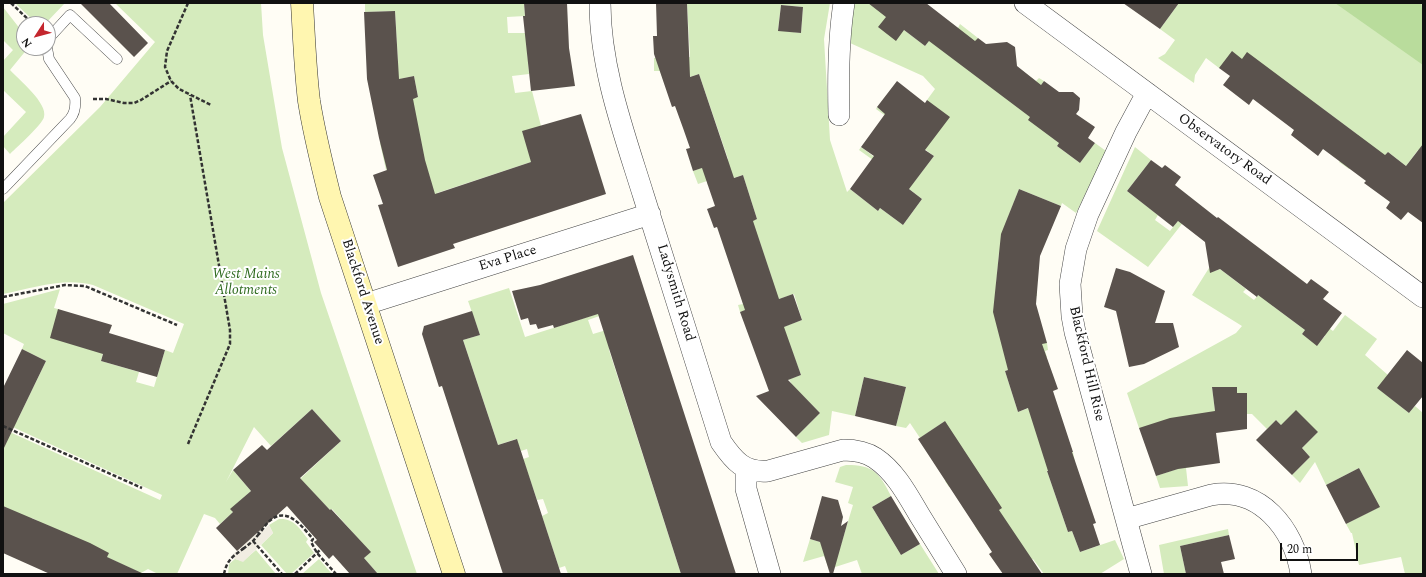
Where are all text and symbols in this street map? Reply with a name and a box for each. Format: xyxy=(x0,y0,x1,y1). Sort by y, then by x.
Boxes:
north arrow xyxy=(16,16,56,56)
text: N xyxy=(17,34,36,51)
street label: Observatory Road xyxy=(1174,111,1274,189)
street label: Blackford Avenue xyxy=(337,237,387,347)
street label: Eva Place xyxy=(477,242,539,276)
street label: Ladysmith Road xyxy=(652,242,698,344)
park label: West Mains Allotments xyxy=(212,267,280,300)
street label: Blackford Hill Rise xyxy=(1065,305,1107,423)
scale bar xyxy=(1282,535,1360,561)
text: 20 m xyxy=(1287,540,1312,559)

